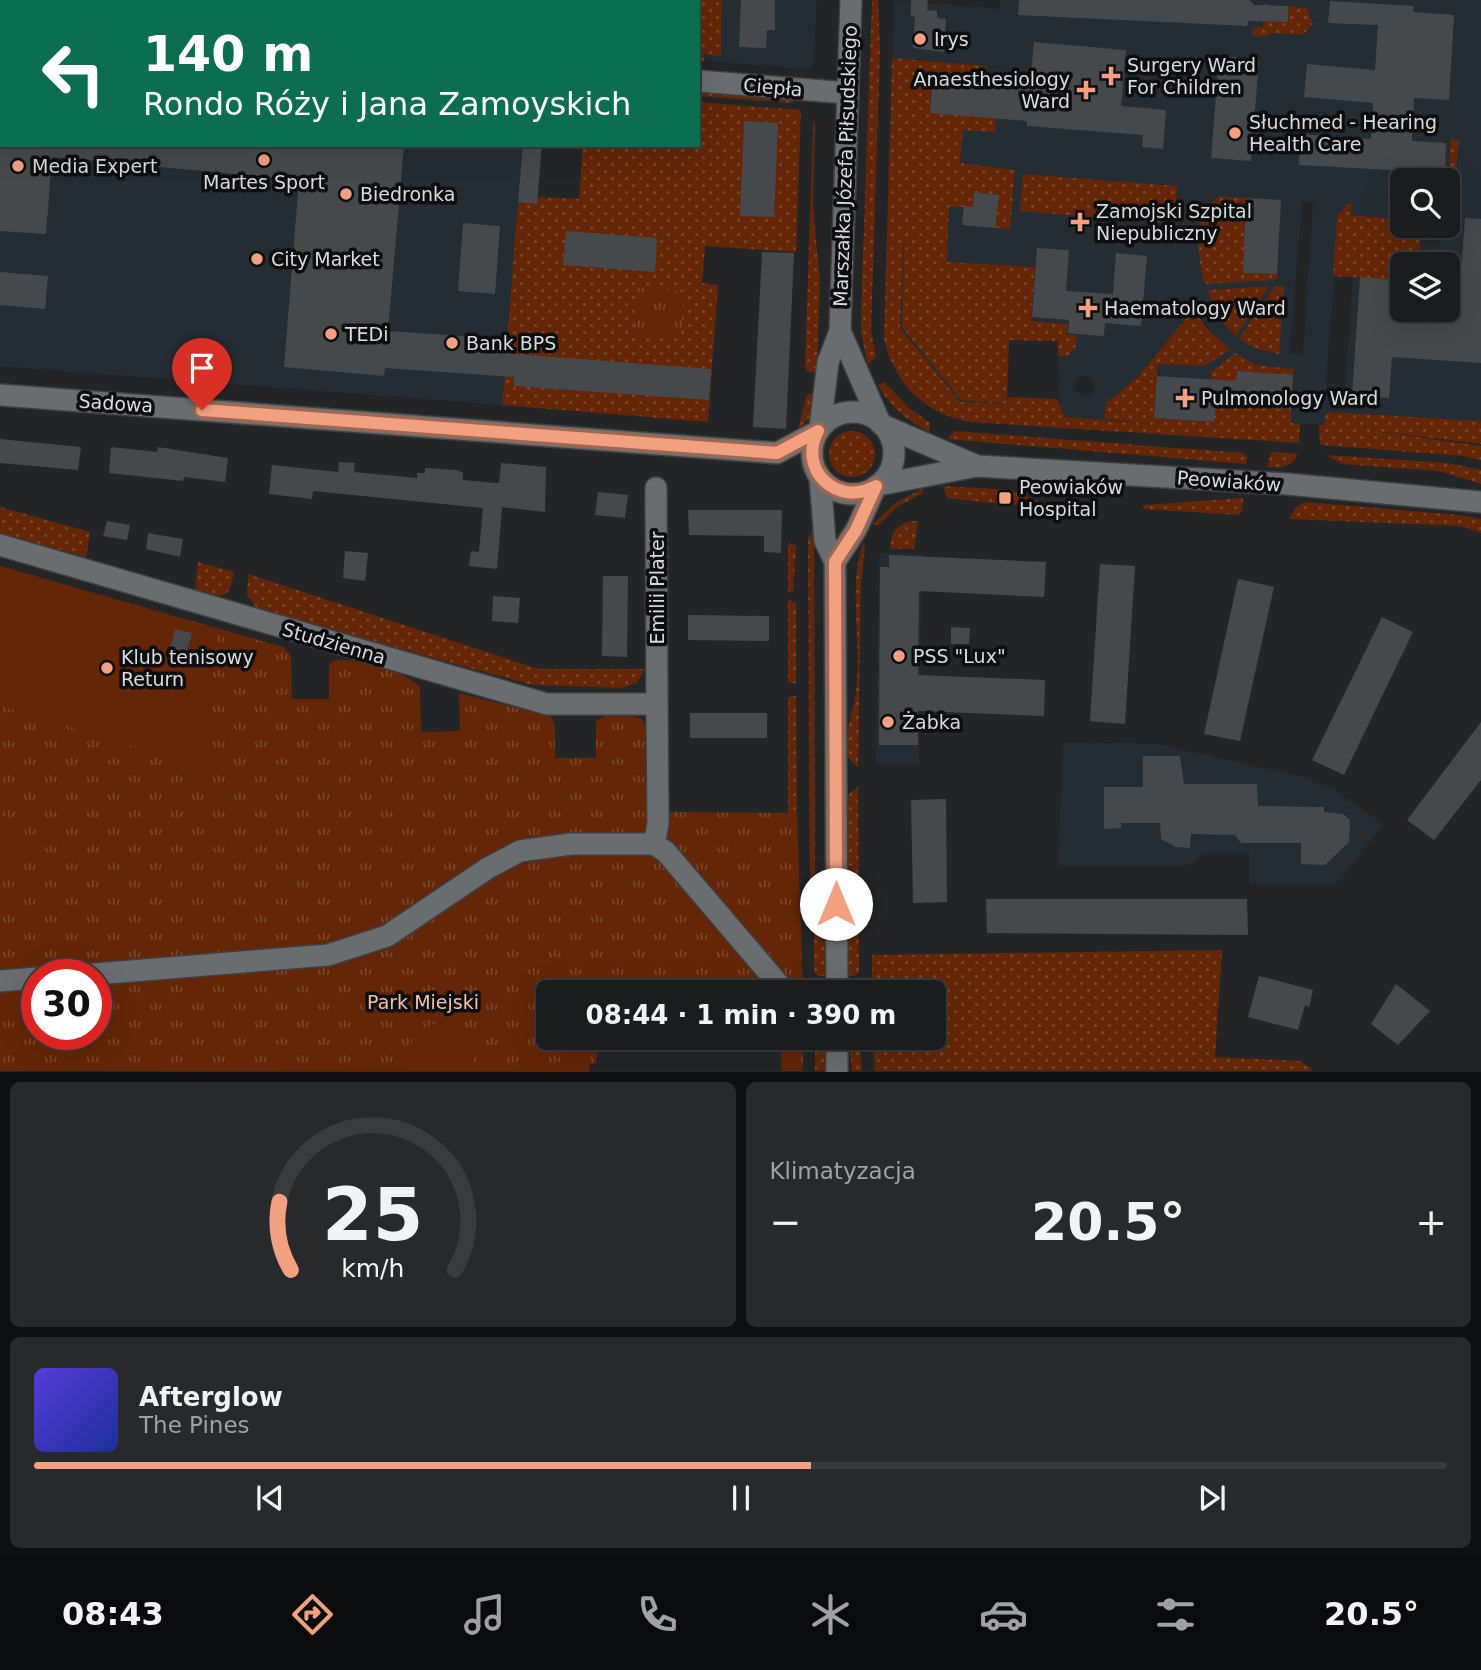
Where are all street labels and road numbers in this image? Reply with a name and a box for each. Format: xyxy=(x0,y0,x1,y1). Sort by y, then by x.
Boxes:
street label: Marszałka Józefa Piłsudskiego xyxy=(829,25,861,307)
street label: Ciepła xyxy=(742,73,804,101)
street label: Sadowa xyxy=(78,389,154,417)
street label: Peowiaków xyxy=(1176,466,1282,496)
street label: Emilii Plater xyxy=(646,531,668,645)
street label: Studzienna xyxy=(280,618,388,668)

